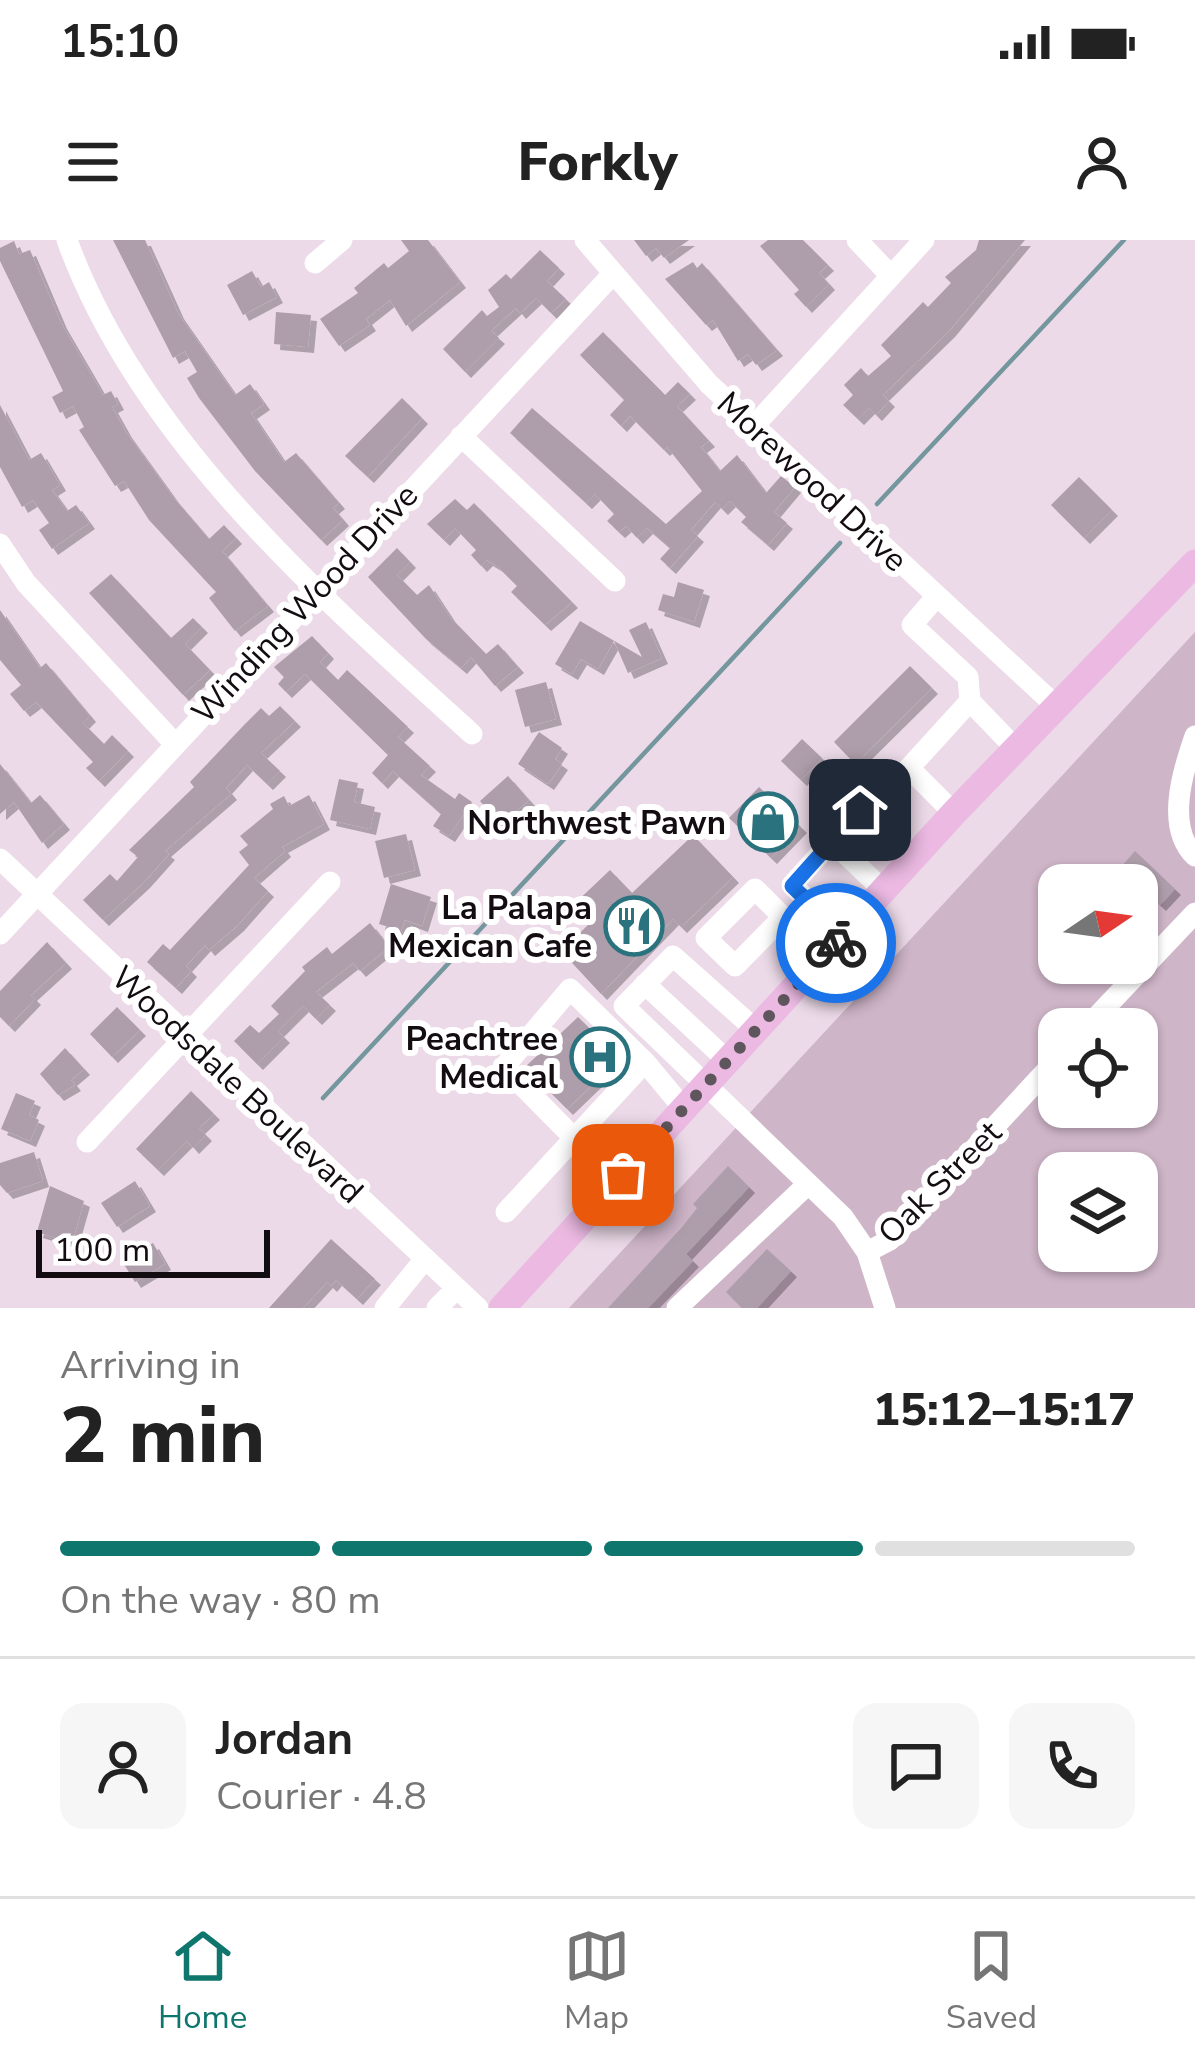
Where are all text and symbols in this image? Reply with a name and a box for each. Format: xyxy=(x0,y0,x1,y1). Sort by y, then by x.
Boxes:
text: 15:10 xyxy=(60,12,179,73)
text: Forkly xyxy=(517,125,678,199)
icon: menu xyxy=(60,129,126,195)
icon: person xyxy=(1069,129,1135,195)
street label: Morewood Drive xyxy=(707,382,917,582)
street label: Winding Wood Drive xyxy=(182,474,428,734)
pin xyxy=(809,759,911,861)
icon: home xyxy=(827,777,893,843)
shop icon: Northwest Pawn xyxy=(737,791,799,853)
place label: Northwest Pawn xyxy=(467,801,726,846)
north arrow xyxy=(1038,864,1158,984)
map controls xyxy=(1038,864,1158,1272)
courier xyxy=(776,883,896,1003)
place label: La Palapa Mexican Cafe xyxy=(388,886,592,969)
restaurant icon: La Palapa Mexican Cafe xyxy=(603,895,665,957)
icon: bike xyxy=(803,910,869,976)
street label: Woodsdale Boulevard xyxy=(101,956,373,1214)
button: locate xyxy=(1038,1008,1158,1128)
place label: Peachtree Medical xyxy=(405,1017,558,1100)
hospital icon: Peachtree Medical xyxy=(569,1026,631,1088)
street label: Oak Street xyxy=(868,1111,1012,1255)
pin xyxy=(572,1124,674,1226)
icon: bag xyxy=(590,1142,656,1208)
button: layers xyxy=(1038,1152,1158,1272)
scale bar xyxy=(36,1224,270,1277)
text: 100 m xyxy=(54,1228,150,1273)
text: Arriving in xyxy=(60,1339,241,1392)
text: 15:12–15:17 xyxy=(873,1380,1135,1441)
text: 2 min xyxy=(60,1383,265,1490)
text: On the way · 80 m xyxy=(60,1574,381,1627)
button: person xyxy=(60,1703,186,1829)
button: chat xyxy=(853,1703,979,1829)
button: phone xyxy=(1009,1703,1135,1829)
text: Jordan xyxy=(216,1709,353,1770)
text: Courier · 4.8 xyxy=(216,1770,427,1823)
tab: Home xyxy=(158,1923,247,2040)
tab: Map xyxy=(564,1923,630,2040)
tab: Saved xyxy=(946,1923,1037,2040)

